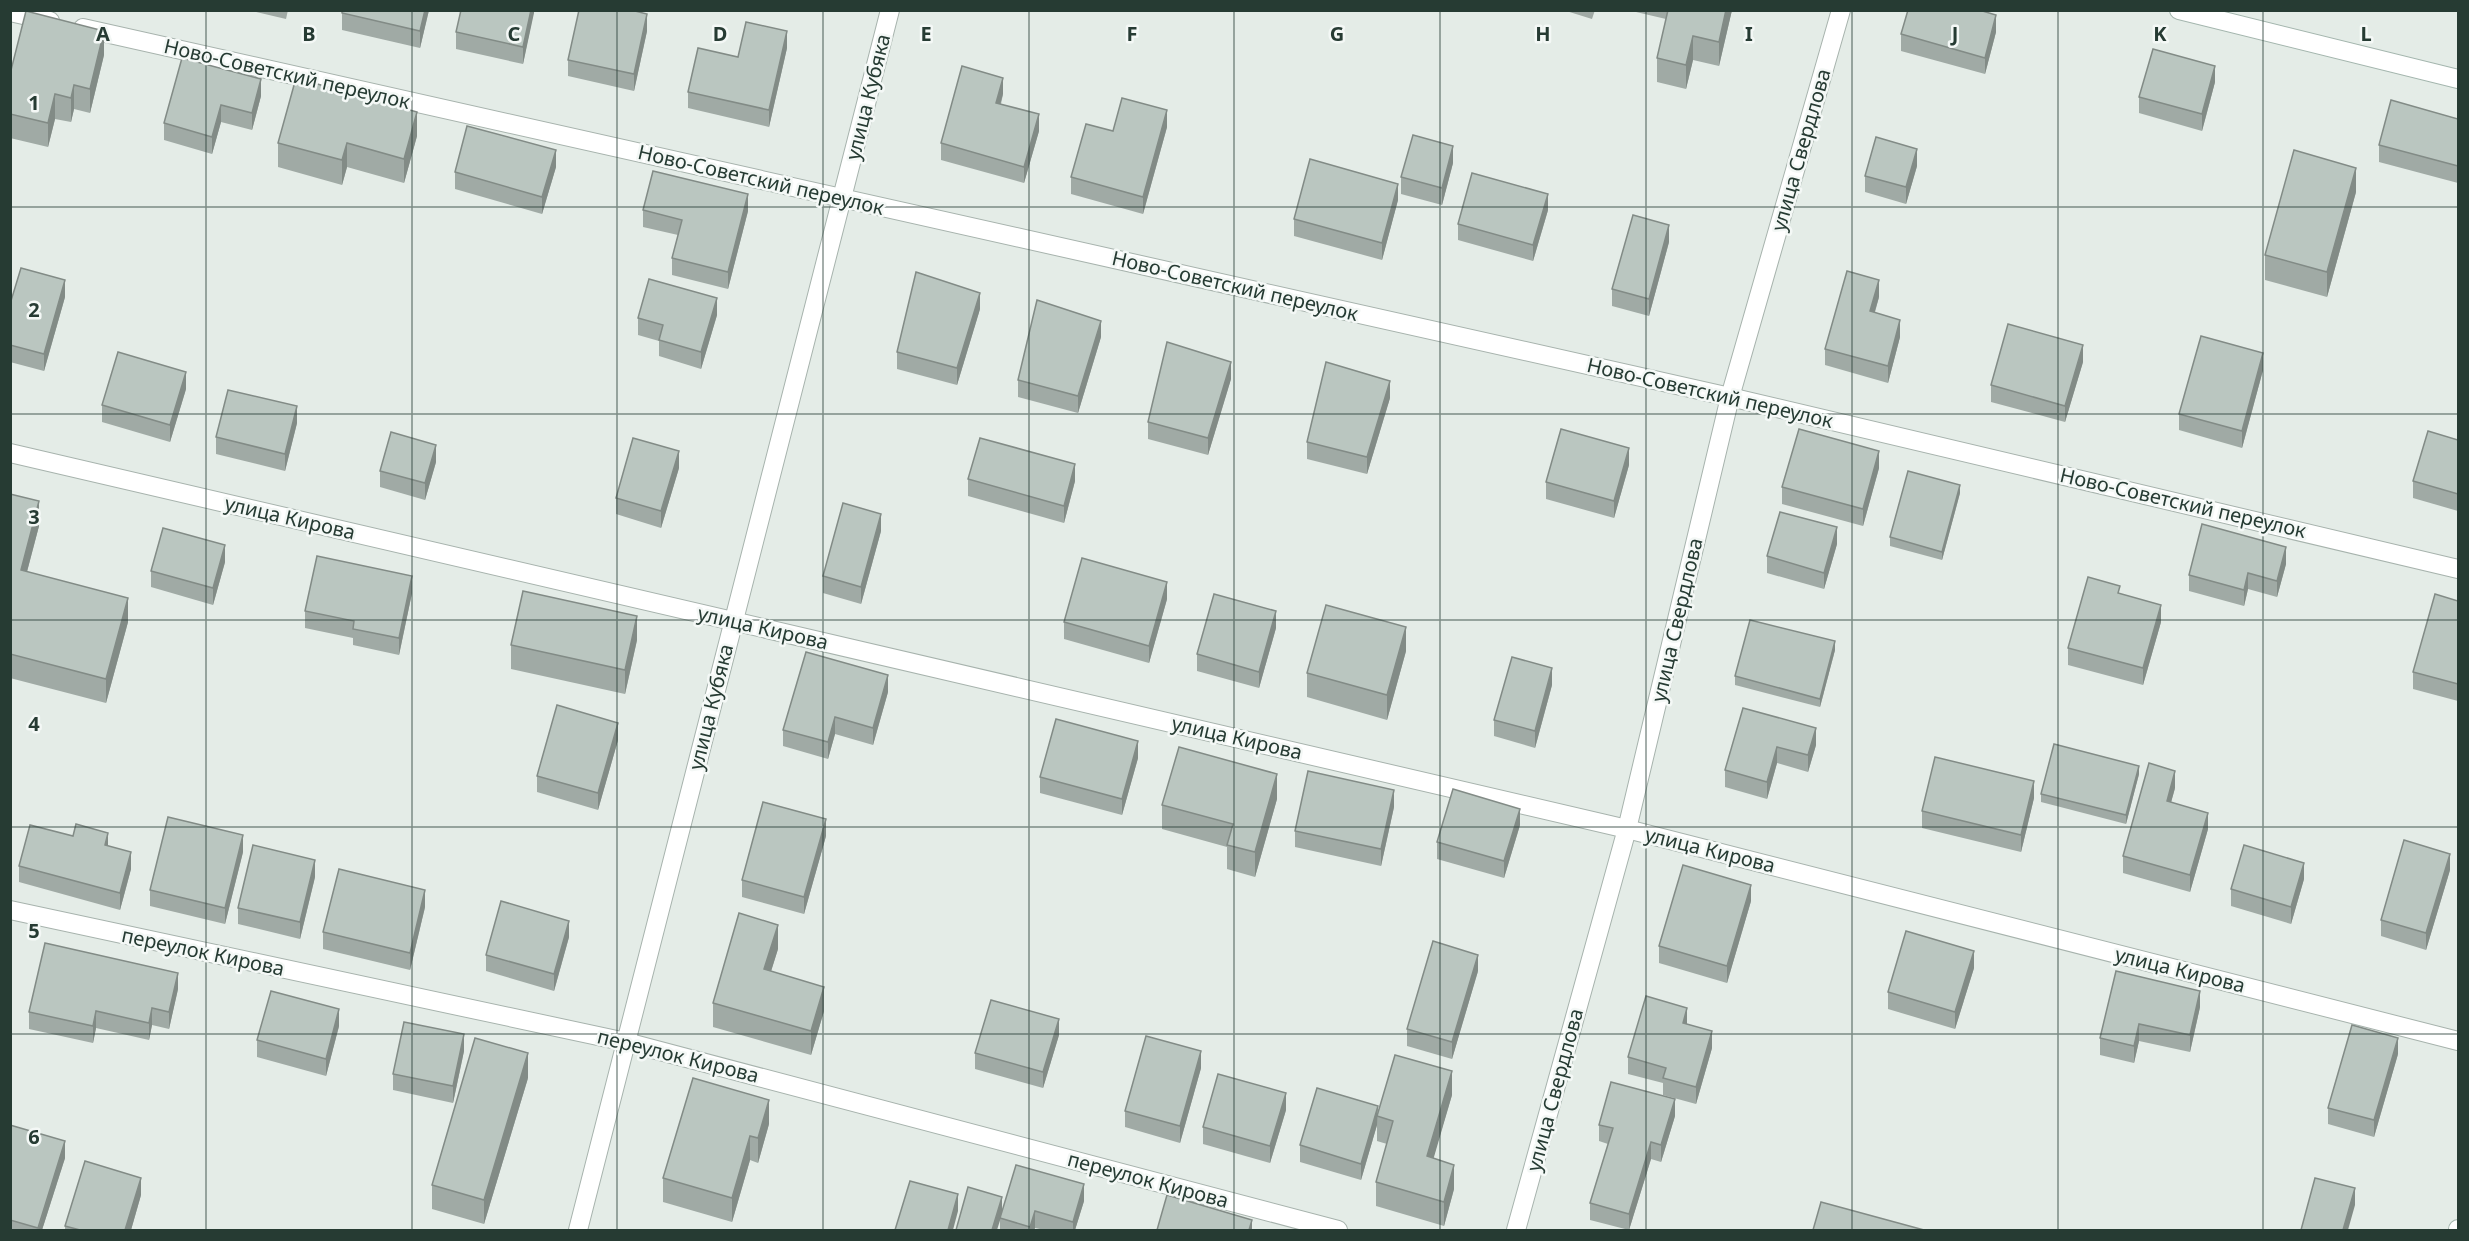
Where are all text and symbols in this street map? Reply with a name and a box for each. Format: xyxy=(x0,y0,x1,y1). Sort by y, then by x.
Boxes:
text: A xyxy=(96,20,110,47)
text: B xyxy=(302,20,316,47)
text: C xyxy=(508,20,521,47)
text: D xyxy=(713,20,727,47)
text: E xyxy=(920,20,932,47)
text: F xyxy=(1127,20,1137,47)
text: G xyxy=(1330,20,1344,47)
text: H xyxy=(1535,20,1551,47)
text: I xyxy=(1745,20,1753,47)
text: J xyxy=(1950,20,1958,47)
text: K xyxy=(2153,20,2167,47)
text: L xyxy=(2360,20,2372,47)
street label: улица Кубяка xyxy=(839,31,896,163)
street label: Ново-Советский переулок xyxy=(161,32,413,115)
street label: улица Свердлова xyxy=(1764,66,1837,234)
text: 1 xyxy=(28,89,40,116)
street label: Ново-Советский переулок xyxy=(635,138,887,221)
street label: Ново-Советский переулок xyxy=(1109,244,1361,327)
text: 2 xyxy=(28,296,40,323)
street label: Ново-Советский переулок xyxy=(1584,351,1836,434)
street label: Ново-Советский переулок xyxy=(2057,461,2309,544)
street label: улица Кирова xyxy=(222,489,358,546)
text: 3 xyxy=(28,503,40,530)
street label: улица Свердлова xyxy=(1645,535,1709,705)
street label: улица Кирова xyxy=(695,599,831,656)
street label: улица Кубяка xyxy=(682,641,739,773)
street label: улица Кирова xyxy=(1169,709,1305,766)
text: 4 xyxy=(28,710,40,737)
street label: улица Кирова xyxy=(1642,820,1778,879)
text: 5 xyxy=(28,917,40,944)
street label: переулок Кирова xyxy=(119,921,287,982)
street label: улица Кирова xyxy=(2112,940,2248,999)
street label: улица Свердлова xyxy=(1520,1005,1589,1174)
street label: переулок Кирова xyxy=(594,1022,762,1089)
text: 6 xyxy=(28,1123,40,1150)
street label: переулок Кирова xyxy=(1065,1145,1232,1214)

